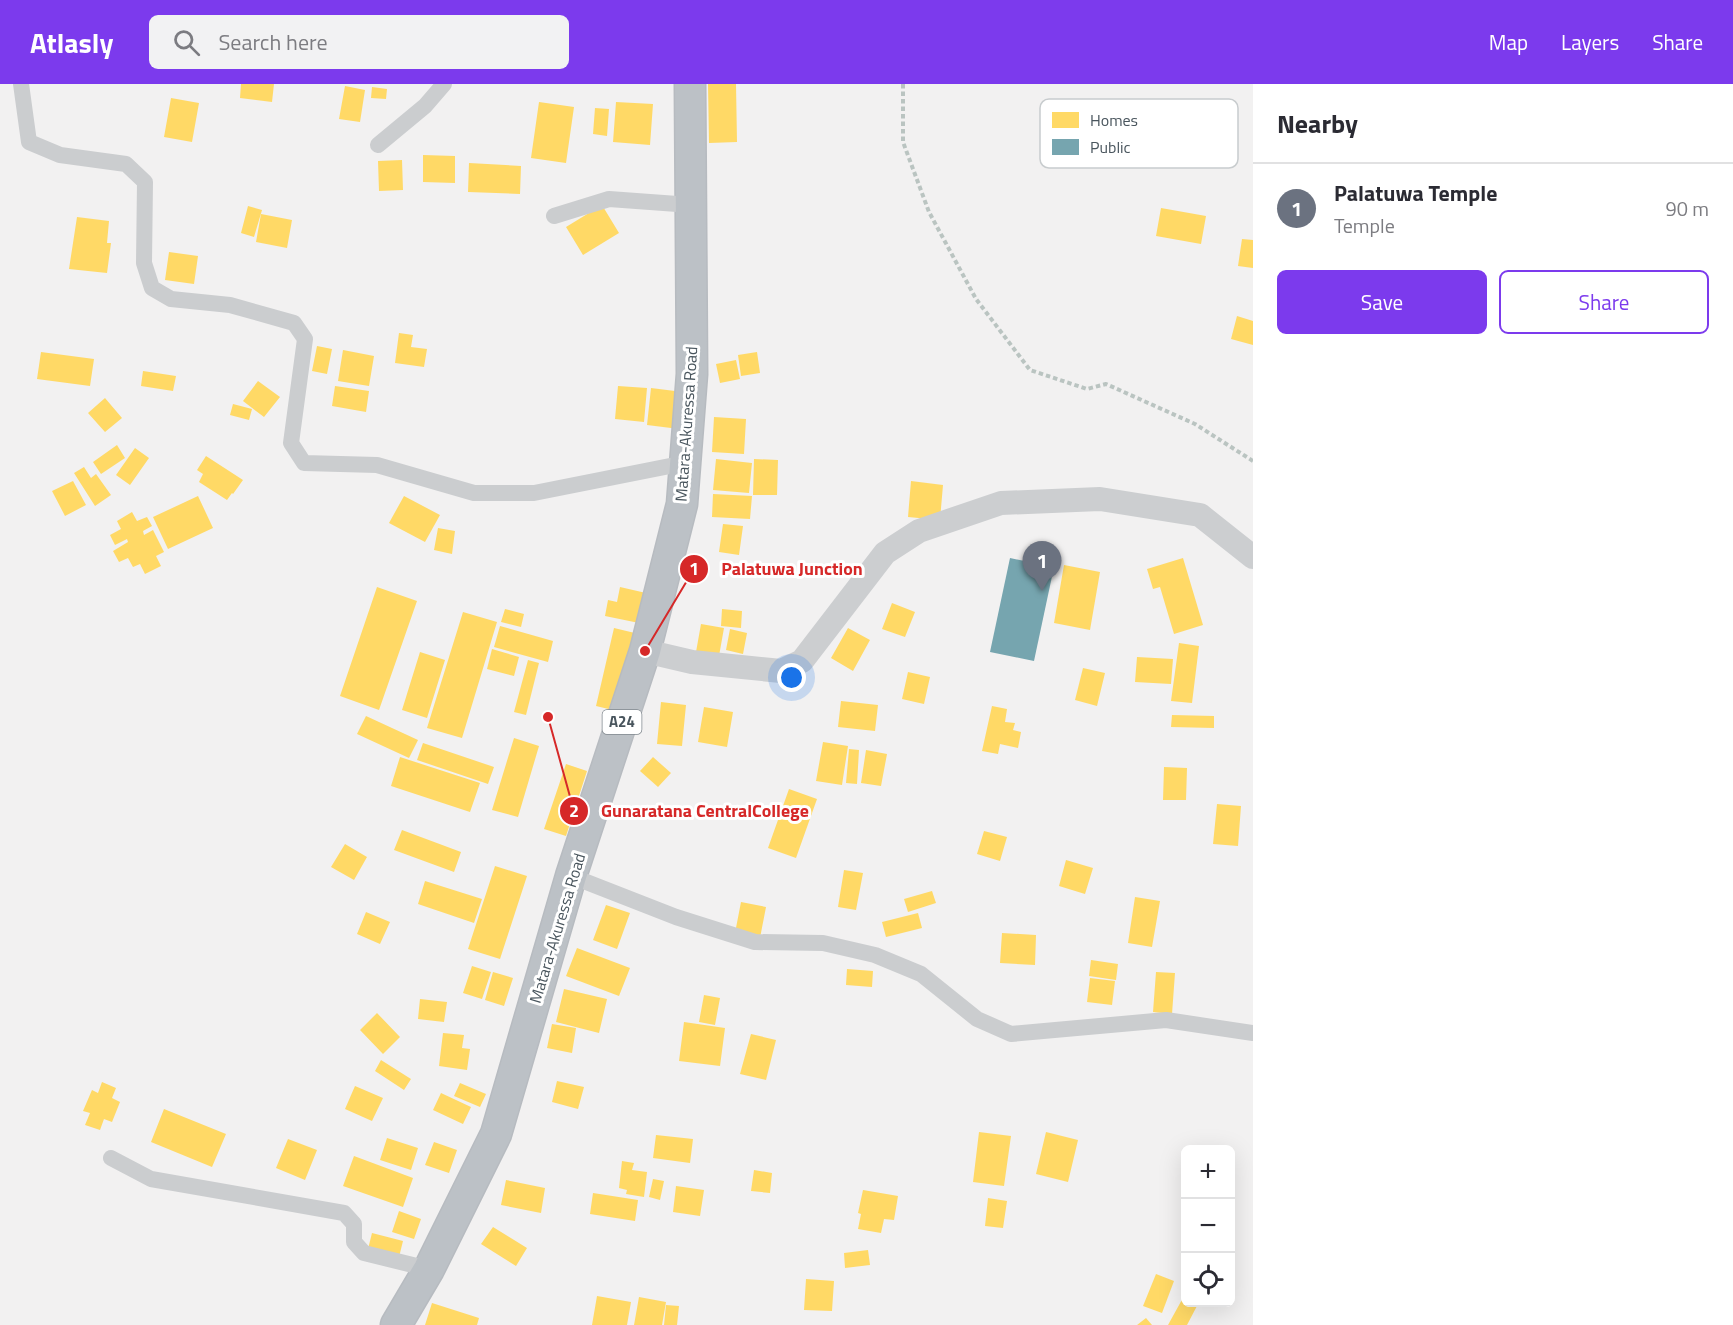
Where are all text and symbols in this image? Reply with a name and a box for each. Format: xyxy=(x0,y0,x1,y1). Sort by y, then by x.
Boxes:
search box xyxy=(149,15,569,69)
text: Atlasly xyxy=(30,21,113,64)
text: Search here xyxy=(218,25,328,59)
icon: search xyxy=(170,26,203,59)
text: Map xyxy=(1489,26,1528,58)
text: Layers xyxy=(1561,26,1619,58)
text: Share xyxy=(1652,26,1703,58)
legend xyxy=(1040,99,1238,168)
text: Nearby xyxy=(1277,104,1358,143)
text: Homes xyxy=(1090,108,1138,132)
text: Public xyxy=(1090,135,1131,159)
text: Palatuwa Temple xyxy=(1334,176,1497,210)
text: 1 xyxy=(1291,193,1302,224)
text: 90 m xyxy=(1665,193,1709,224)
text: Temple xyxy=(1334,210,1395,241)
button: Save xyxy=(1277,270,1487,334)
button: Share xyxy=(1499,270,1709,334)
street label: Matara-Akuressa Road xyxy=(669,346,703,502)
pin: 1 xyxy=(1022,542,1062,591)
callout: Palatuwa Junction xyxy=(679,551,874,587)
text: 1 xyxy=(689,555,699,582)
text: Palatuwa Junction xyxy=(721,555,863,582)
your location xyxy=(777,663,806,692)
road number: A24 xyxy=(602,710,642,734)
callout: Gunaratana CentralCollege xyxy=(559,793,821,829)
text: 2 xyxy=(569,797,579,824)
text: Gunaratana CentralCollege xyxy=(601,797,809,824)
street label: Matara-Akuressa Road xyxy=(523,850,591,1006)
map controls xyxy=(1181,1145,1235,1307)
button: + xyxy=(1181,1145,1235,1199)
button: − xyxy=(1181,1199,1235,1253)
button: locate xyxy=(1181,1253,1235,1307)

